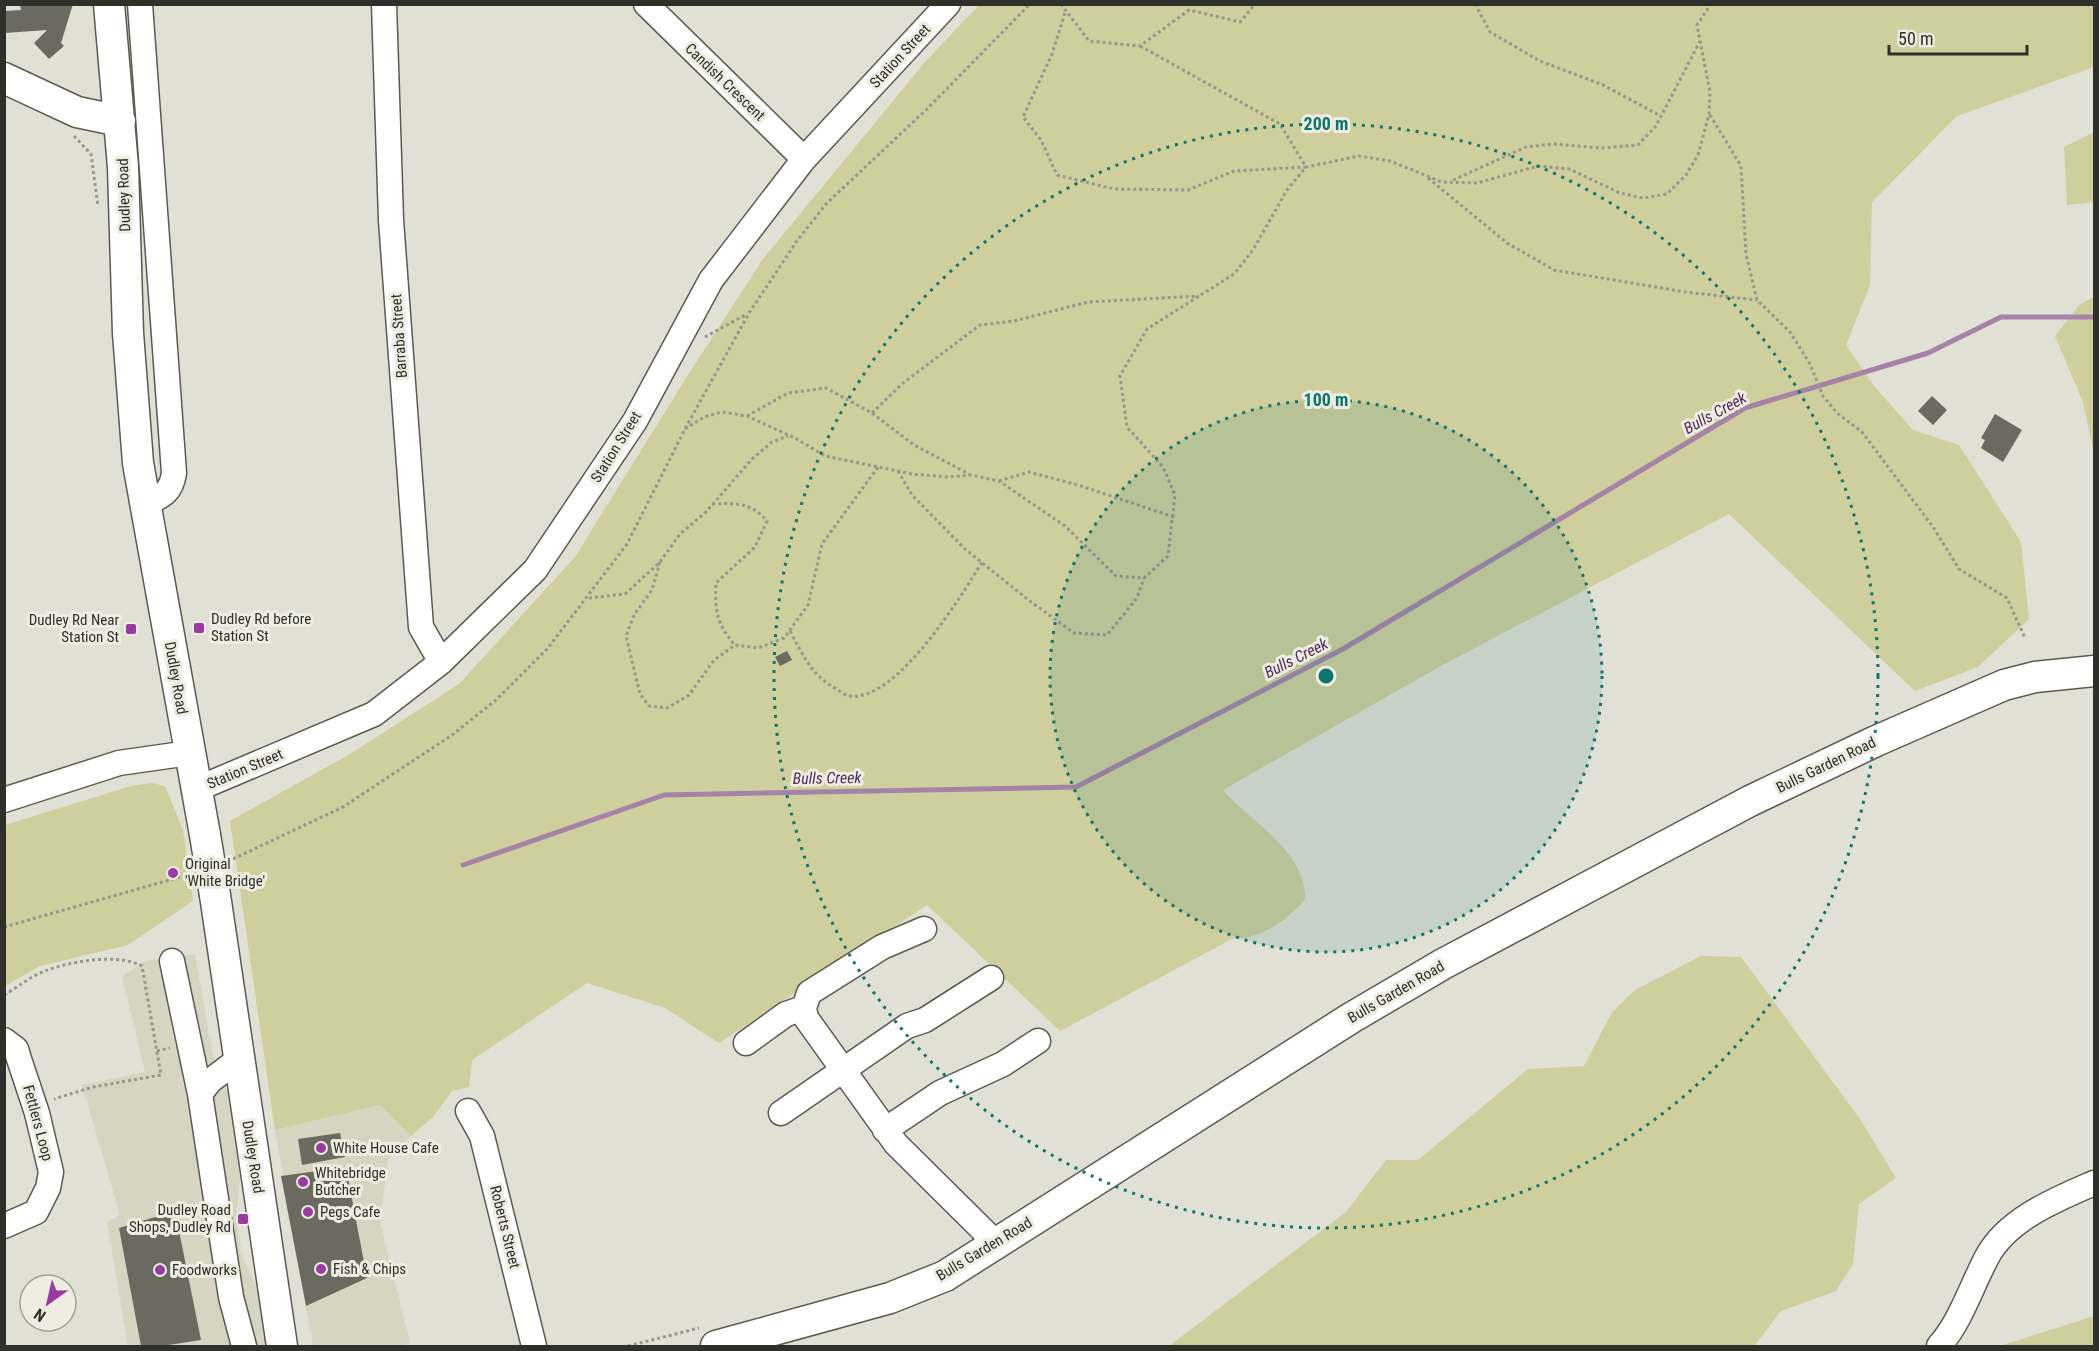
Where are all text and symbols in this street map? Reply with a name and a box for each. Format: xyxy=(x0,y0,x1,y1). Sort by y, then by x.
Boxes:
scale bar xyxy=(1889,18,2027,56)
street label: Station Street xyxy=(866,20,934,92)
text: 50 m xyxy=(1898,28,1933,49)
street label: Candish Crescent xyxy=(681,39,769,125)
text: 200 m xyxy=(1304,113,1348,134)
street label: Dudley Road xyxy=(114,158,134,232)
street label: Barraba Street xyxy=(387,293,411,379)
water label: Bulls Creek xyxy=(1680,388,1751,438)
text: 100 m xyxy=(1304,389,1348,410)
street label: Station Street xyxy=(587,408,645,486)
place label: Dudley Rd before Station St xyxy=(211,610,311,645)
place label: Dudley Rd Near Station St xyxy=(29,611,119,646)
marker: Dudley Rd before Station St xyxy=(192,621,206,635)
marker: Dudley Rd Near Station St xyxy=(124,622,138,636)
water label: Bulls Creek xyxy=(1261,633,1332,682)
street label: Dudley Road xyxy=(161,640,191,716)
centre of rings xyxy=(1316,666,1336,686)
street label: Bulls Garden Road xyxy=(1773,733,1879,797)
street label: Station Street xyxy=(204,745,286,793)
water label: Bulls Creek xyxy=(792,768,863,788)
place label: Original 'White Bridge' xyxy=(185,855,265,890)
marker: Original 'White Bridge' xyxy=(166,866,180,880)
street label: Bulls Garden Road xyxy=(1345,957,1447,1027)
street label: Fettlers Loop xyxy=(19,1083,57,1163)
street label: Dudley Road xyxy=(238,1119,268,1195)
place label: White House Cafe xyxy=(333,1139,439,1157)
marker: White House Cafe xyxy=(314,1141,328,1155)
place label: Whitebridge Butcher xyxy=(315,1164,386,1199)
marker: Whitebridge Butcher xyxy=(296,1175,310,1189)
street label: Roberts Street xyxy=(486,1184,524,1270)
place label: Dudley Road Shops, Dudley Rd xyxy=(129,1201,231,1236)
place label: Pegs Cafe xyxy=(320,1203,380,1221)
marker: Pegs Cafe xyxy=(301,1205,315,1219)
marker: Dudley Road Shops, Dudley Rd xyxy=(236,1212,250,1226)
street label: Bulls Garden Road xyxy=(933,1213,1035,1285)
place label: Fish & Chips xyxy=(333,1260,406,1278)
place label: Foodworks xyxy=(172,1261,237,1279)
marker: Fish & Chips xyxy=(314,1262,328,1276)
marker: Foodworks xyxy=(153,1263,167,1277)
north arrow xyxy=(18,1273,78,1333)
text: N xyxy=(31,1304,49,1326)

